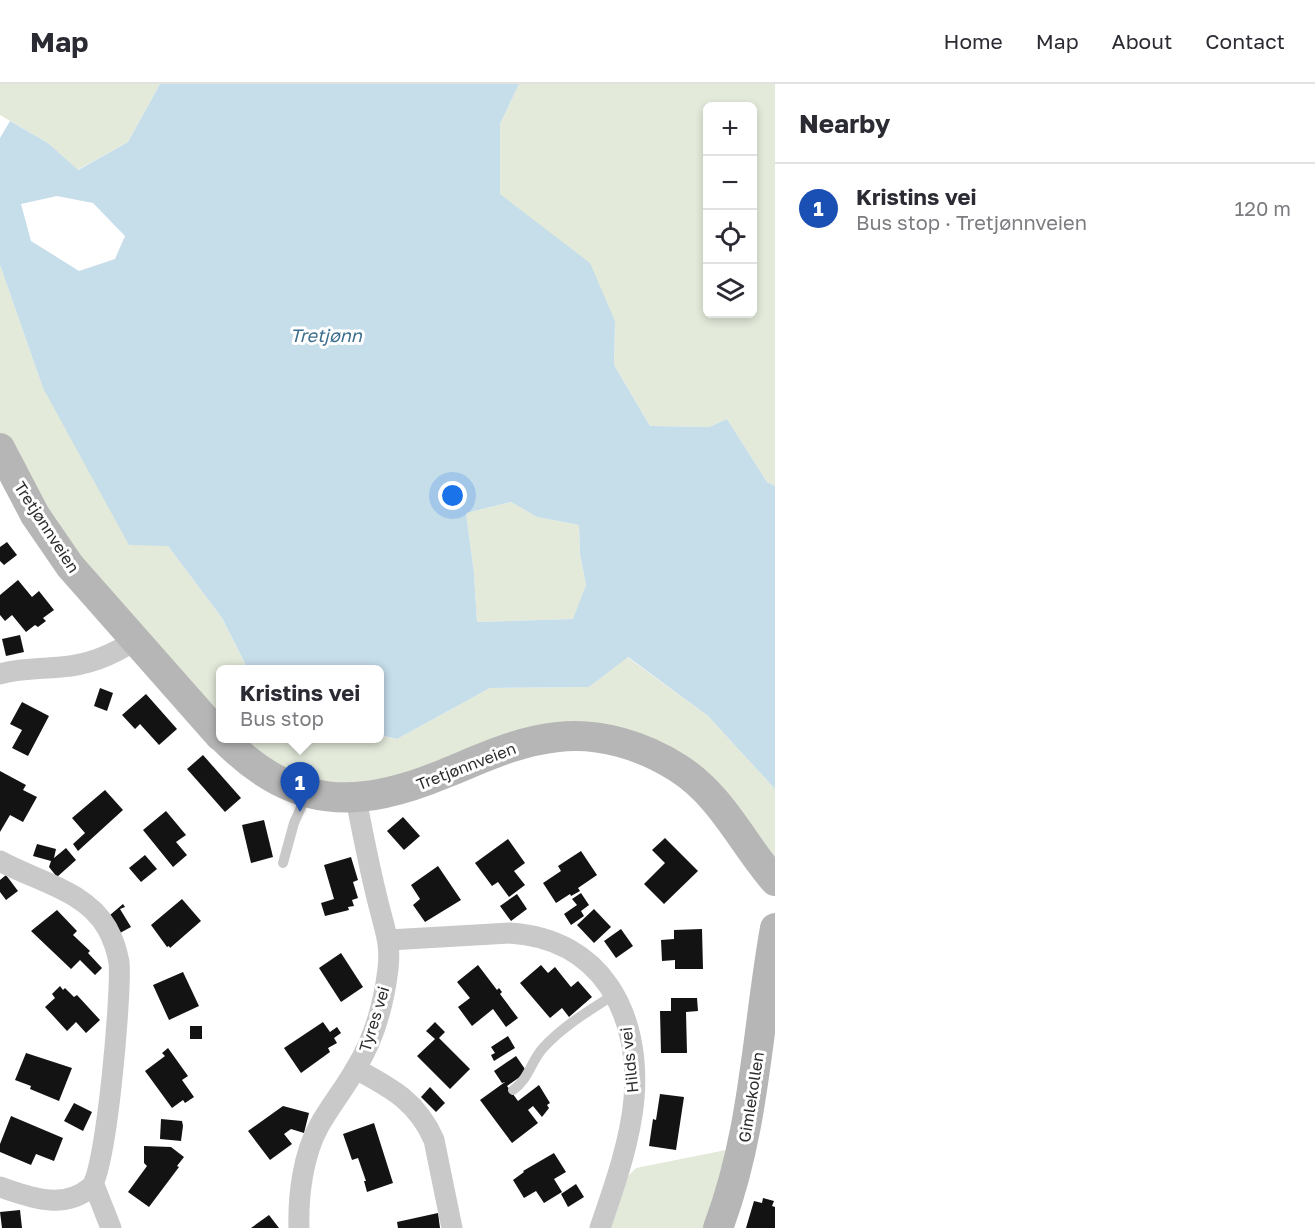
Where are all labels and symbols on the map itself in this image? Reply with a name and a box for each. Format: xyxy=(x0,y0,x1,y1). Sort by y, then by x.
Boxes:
water label: Tretjønn xyxy=(290,324,363,346)
street label: Tretjønnveien xyxy=(10,478,84,576)
your location xyxy=(438,481,467,510)
street label: Tretjønnveien xyxy=(413,738,519,794)
pin: 1 xyxy=(280,762,320,812)
street label: Tyres vei xyxy=(355,984,393,1054)
street label: Hilds vei xyxy=(616,1026,642,1094)
street label: Gimlekollen xyxy=(734,1050,768,1144)

